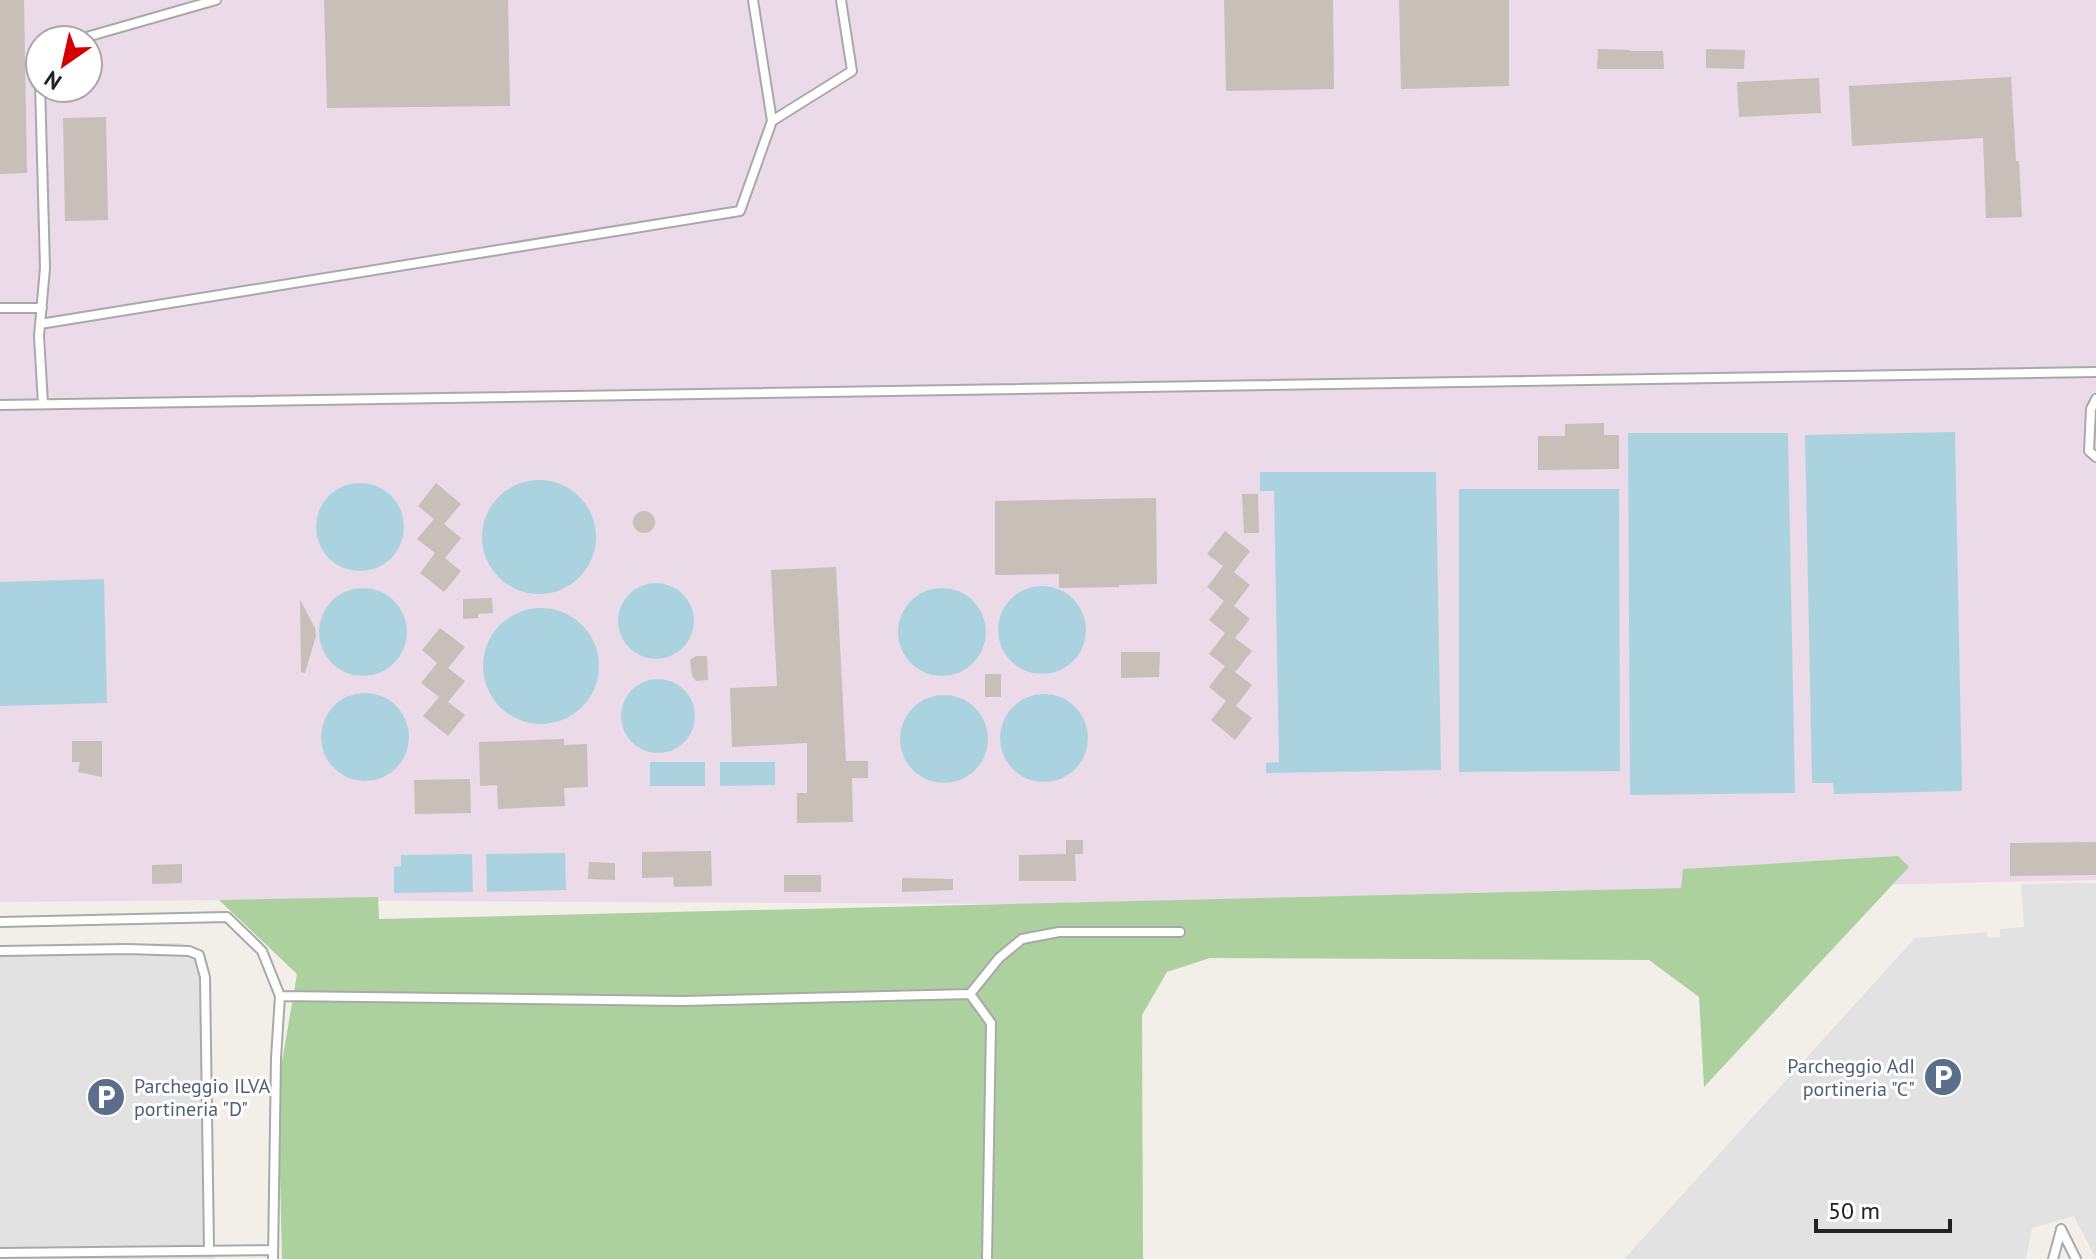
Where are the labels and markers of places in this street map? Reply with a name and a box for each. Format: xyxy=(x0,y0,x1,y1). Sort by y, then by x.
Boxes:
place label: Parcheggio AdI portineria "C" xyxy=(1787,1053,1915,1102)
parking icon: Parcheggio AdI portineria "C" xyxy=(1922,1056,1964,1098)
place label: Parcheggio ILVA portineria "D" xyxy=(134,1073,271,1122)
parking icon: Parcheggio ILVA portineria "D" xyxy=(85,1076,127,1118)

